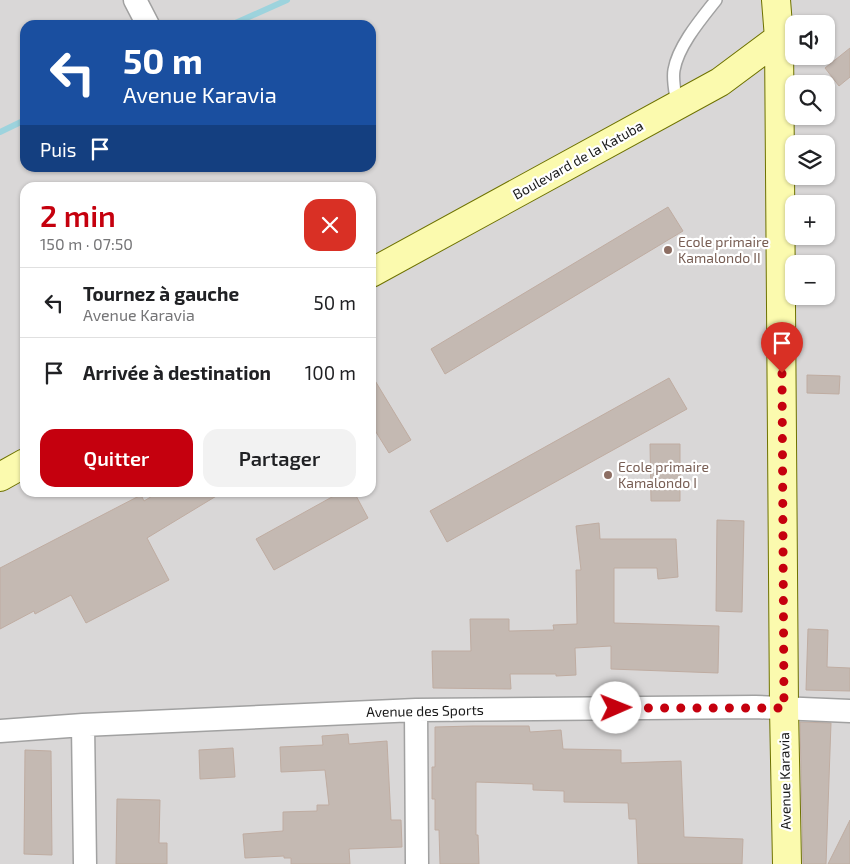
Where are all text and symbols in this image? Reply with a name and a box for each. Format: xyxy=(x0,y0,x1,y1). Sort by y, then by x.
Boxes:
map controls xyxy=(785,15,835,305)
button: sound xyxy=(785,15,835,65)
text: 50 m xyxy=(123,39,203,81)
icon: left xyxy=(40,40,105,105)
button: search xyxy=(785,75,835,125)
text: Avenue Karavia xyxy=(123,81,277,107)
street label: Boulevard de la Katuba xyxy=(510,117,646,203)
icon: arrive xyxy=(86,135,114,163)
button: layers xyxy=(785,135,835,185)
text: Puis xyxy=(40,138,76,161)
button: + xyxy=(785,195,835,245)
text: 2 min xyxy=(40,197,116,233)
button: close xyxy=(304,199,356,251)
place label: Ecole primaire Kamalondo II xyxy=(678,233,769,266)
text: 150 m · 07:50 xyxy=(40,234,133,253)
marker: Ecole primaire Kamalondo II xyxy=(662,244,674,256)
button: − xyxy=(785,255,835,305)
text: Tournez à gauche xyxy=(83,282,239,305)
icon: left xyxy=(40,289,68,317)
text: 50 m xyxy=(313,291,356,314)
text: Avenue Karavia xyxy=(83,305,195,324)
pin xyxy=(761,322,803,373)
icon: arrive xyxy=(768,329,796,357)
icon: arrive xyxy=(40,359,68,387)
text: Arrivée à destination xyxy=(83,361,271,384)
text: 100 m xyxy=(305,361,356,384)
button: Quitter xyxy=(40,429,193,487)
button: Partager xyxy=(203,429,356,487)
place label: Ecole primaire Kamalondo I xyxy=(618,458,709,491)
marker: Ecole primaire Kamalondo I xyxy=(602,469,614,481)
position arrow xyxy=(589,681,641,733)
street label: Avenue des Sports xyxy=(366,701,484,720)
street label: Avenue Karavia xyxy=(775,732,794,830)

